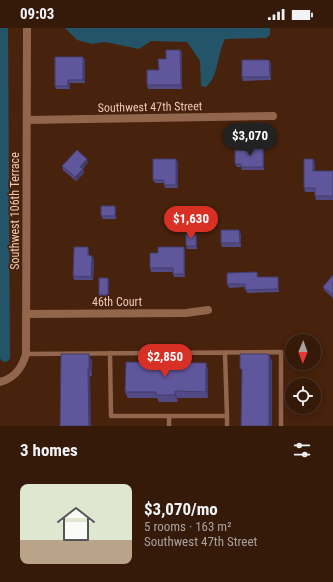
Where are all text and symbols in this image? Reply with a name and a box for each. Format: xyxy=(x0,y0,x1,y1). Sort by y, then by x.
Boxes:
text: 09:03 xyxy=(20,5,54,23)
street label: Southwest 47th Street xyxy=(98,99,203,115)
pin: $3,070 xyxy=(217,123,283,157)
text: $3,070 xyxy=(232,128,268,143)
street label: Southwest 106th Terrace xyxy=(8,152,22,270)
pin: $1,630 xyxy=(158,206,224,240)
text: $1,630 xyxy=(173,211,209,226)
street label: 46th Court xyxy=(92,295,142,309)
north arrow xyxy=(285,334,321,370)
map controls xyxy=(285,334,321,414)
pin: $2,850 xyxy=(132,344,198,378)
text: $2,850 xyxy=(147,349,183,364)
button: locate xyxy=(285,378,321,414)
icon: filters xyxy=(291,439,313,461)
text: 3 homes xyxy=(20,440,78,460)
text: $3,070/mo xyxy=(144,499,218,519)
icon: home xyxy=(52,500,100,548)
text: 5 rooms · 163 m² xyxy=(144,519,231,534)
text: Southwest 47th Street xyxy=(144,534,257,549)

